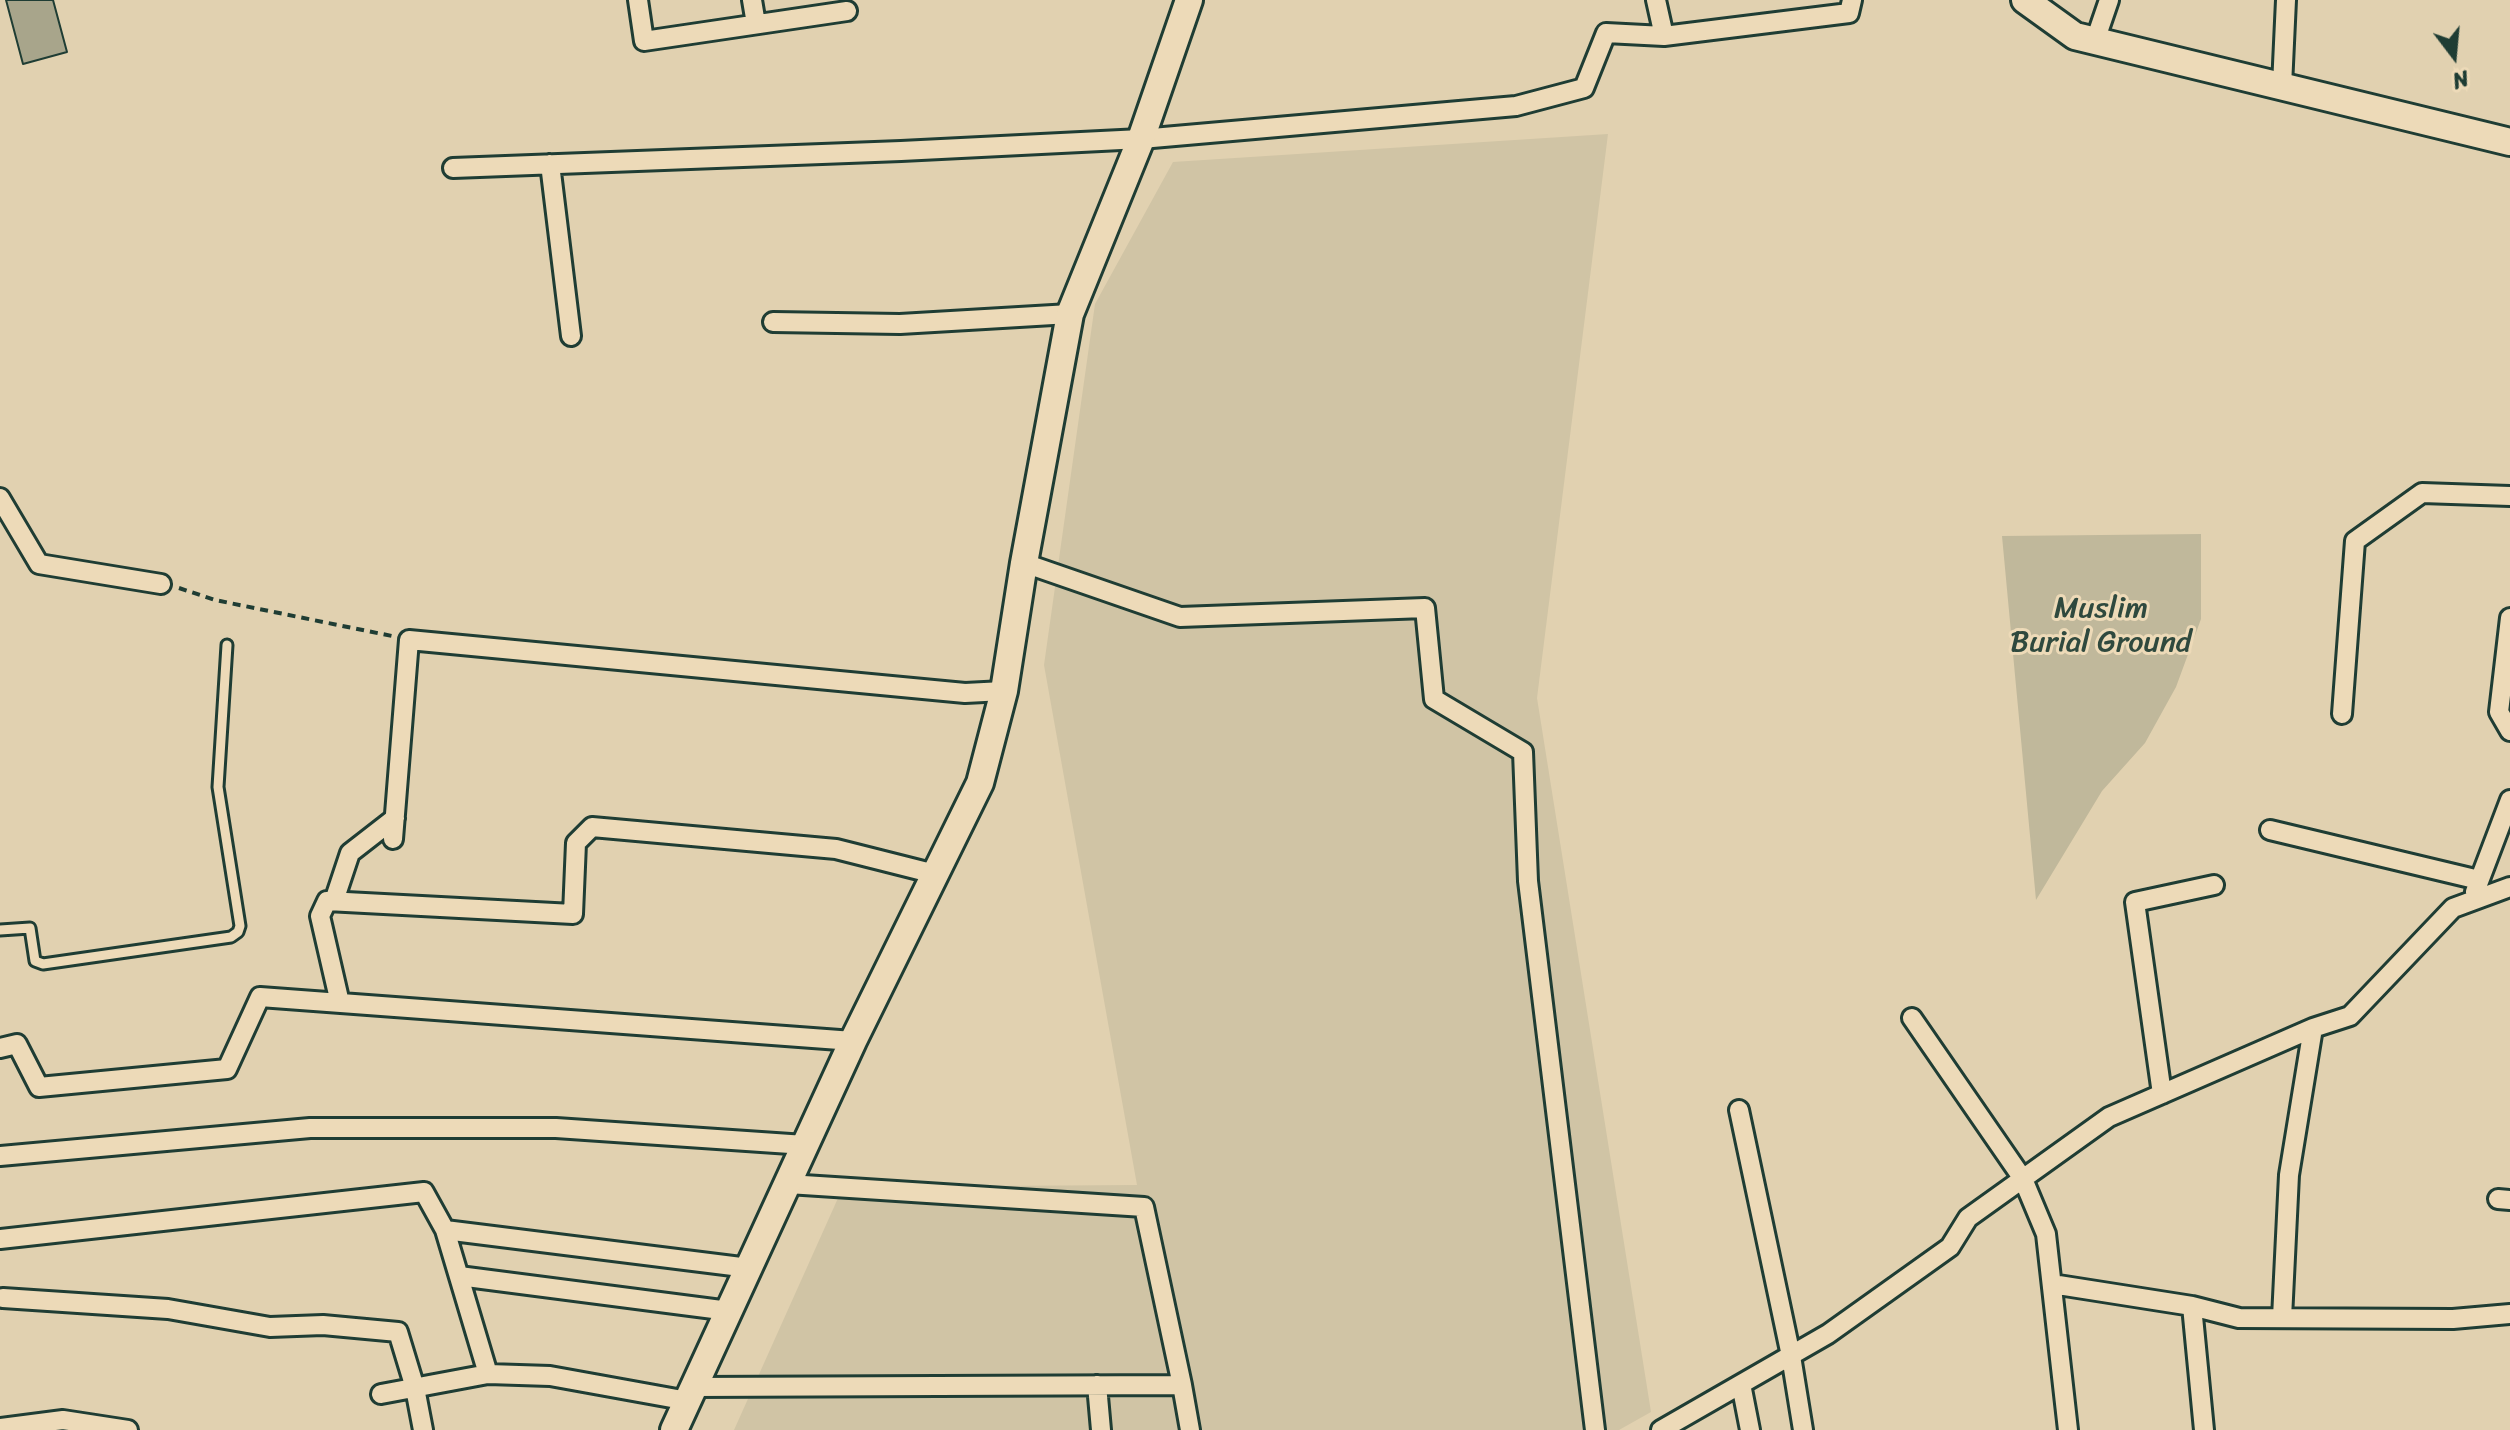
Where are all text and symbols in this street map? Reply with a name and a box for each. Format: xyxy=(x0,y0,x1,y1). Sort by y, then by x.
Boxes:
north arrow xyxy=(2414,16,2494,96)
text: N xyxy=(2448,59,2473,100)
park label: Muslim Burial Ground xyxy=(2010,591,2192,662)

